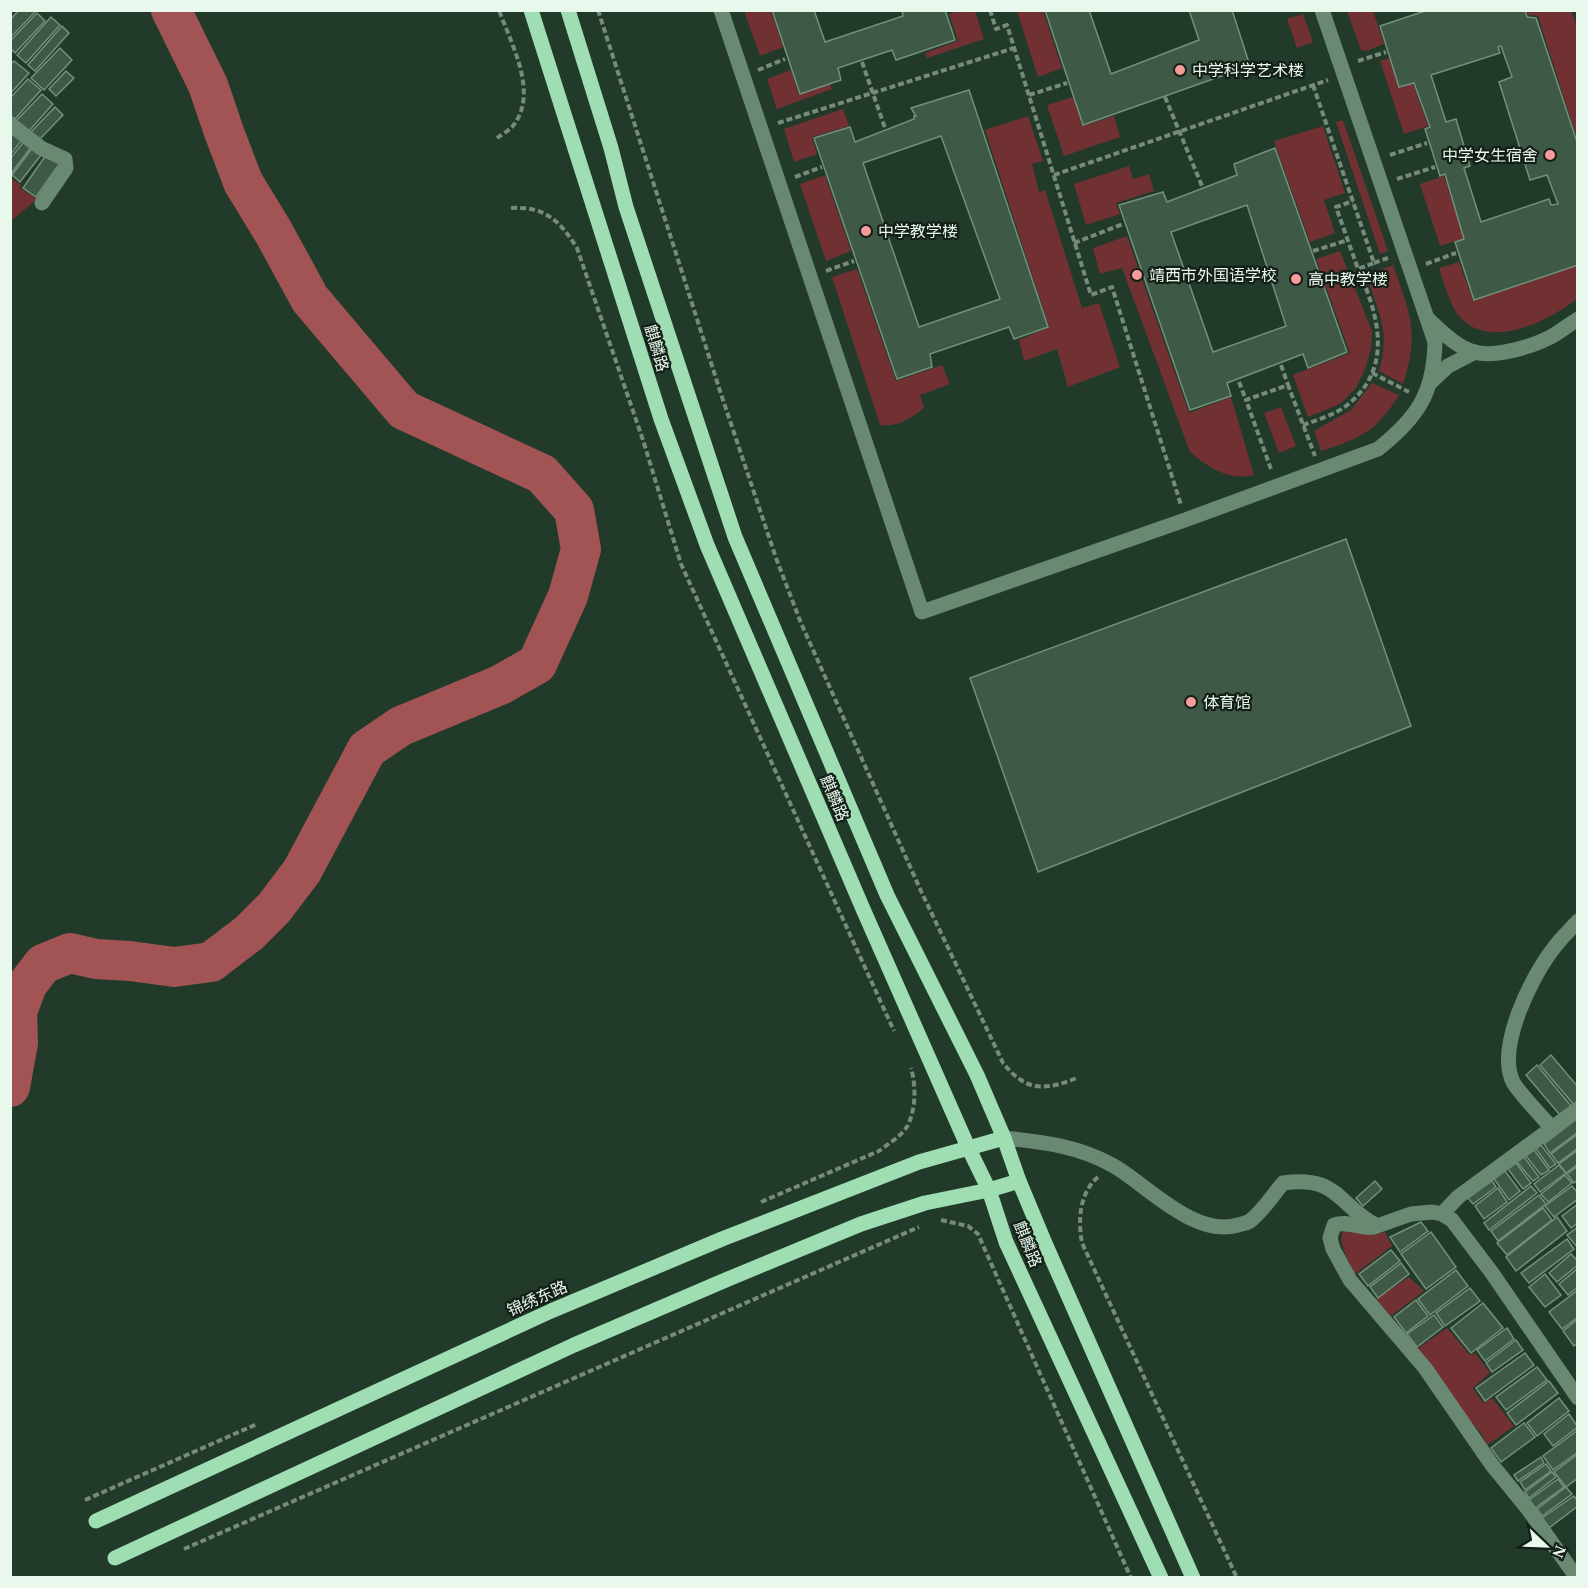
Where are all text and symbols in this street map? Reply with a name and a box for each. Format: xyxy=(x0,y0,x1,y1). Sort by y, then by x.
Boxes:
place label: 中学科学艺术楼 xyxy=(1192,62,1304,79)
marker: 中学科学艺术楼 xyxy=(1173,63,1187,77)
place label: 中学女生宿舍 xyxy=(1442,147,1538,164)
marker: 中学女生宿舍 xyxy=(1543,148,1557,162)
place label: 中学教学楼 xyxy=(878,223,958,240)
marker: 中学教学楼 xyxy=(859,224,873,238)
place label: 靖西市外国语学校 xyxy=(1149,267,1277,284)
marker: 靖西市外国语学校 xyxy=(1130,268,1144,282)
place label: 高中教学楼 xyxy=(1308,271,1388,288)
marker: 高中教学楼 xyxy=(1289,272,1303,286)
street label: 麒麟路 xyxy=(641,323,672,374)
place label: 体育馆 xyxy=(1203,694,1251,711)
marker: 体育馆 xyxy=(1184,695,1198,709)
street label: 麒麟路 xyxy=(817,773,852,824)
street label: 麒麟路 xyxy=(1011,1219,1044,1270)
street label: 锦绣东路 xyxy=(505,1278,570,1319)
north arrow xyxy=(1516,1516,1576,1576)
text: N xyxy=(1549,1543,1569,1561)

